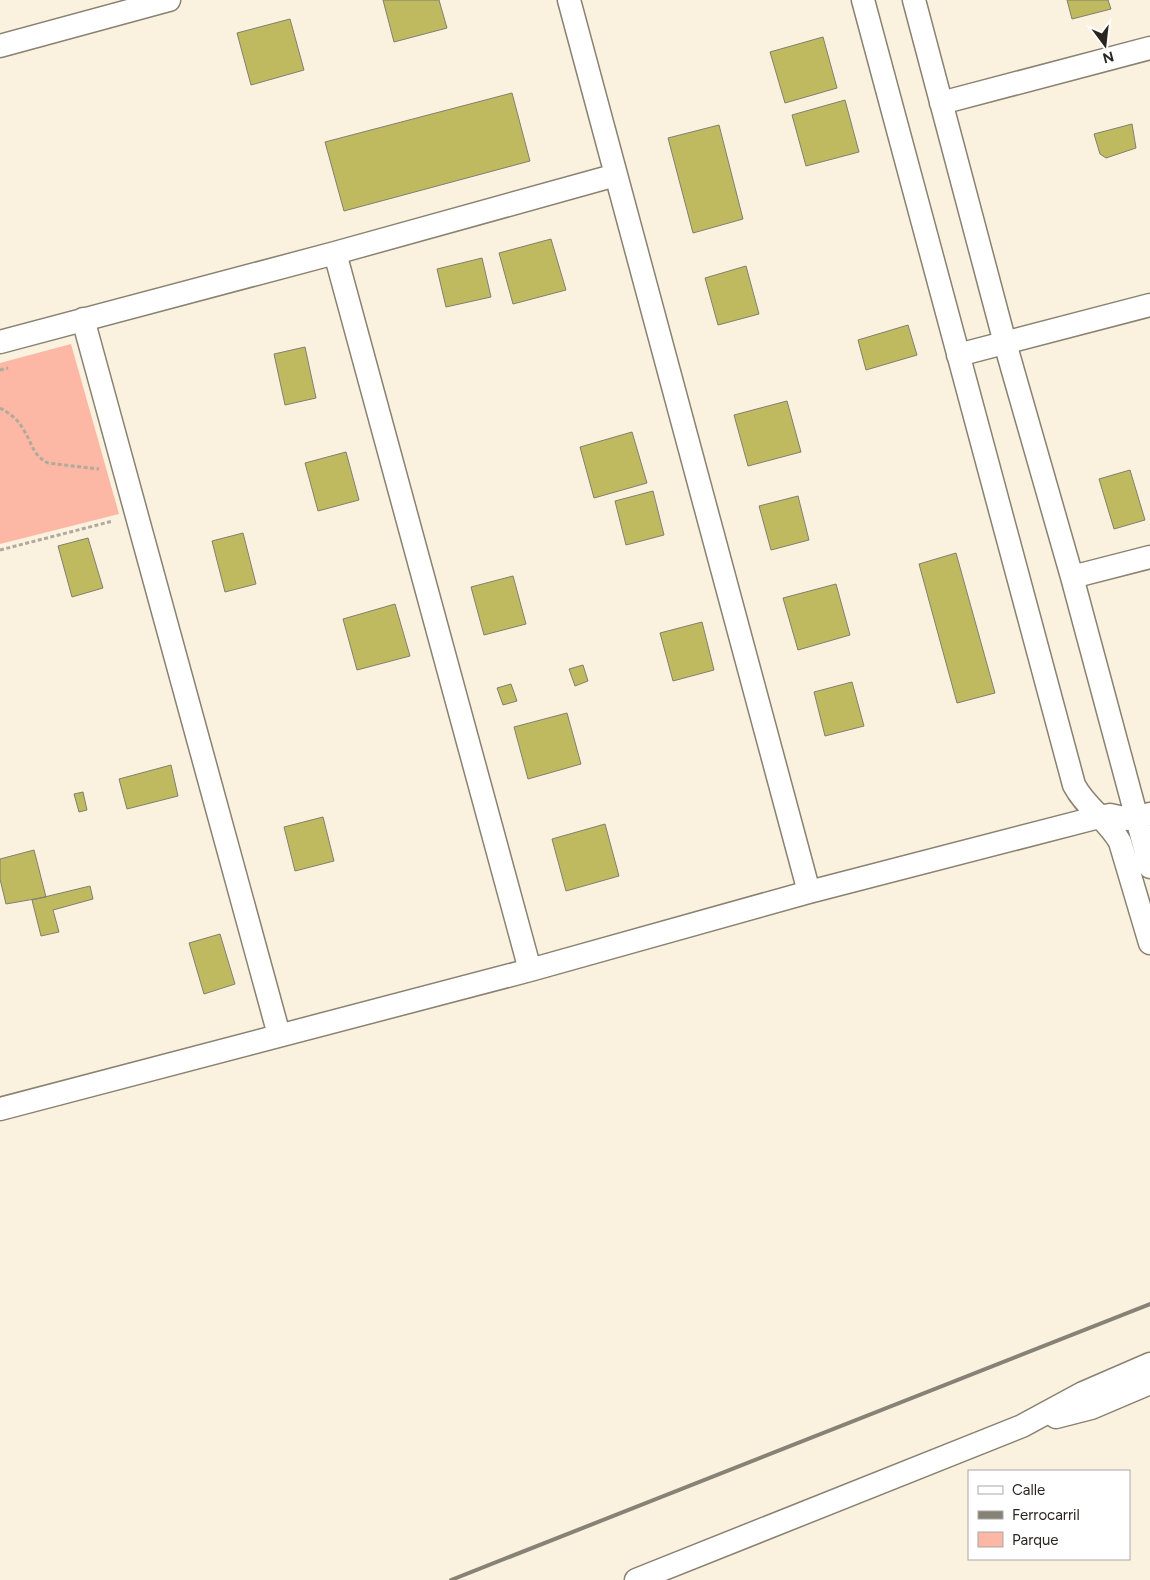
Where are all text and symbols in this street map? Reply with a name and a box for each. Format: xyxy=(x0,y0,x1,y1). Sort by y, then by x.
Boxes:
north arrow xyxy=(1080,20,1130,70)
text: N xyxy=(1101,47,1116,67)
legend xyxy=(968,1470,1130,1560)
text: Calle xyxy=(1012,1481,1045,1499)
text: Ferrocarril xyxy=(1012,1506,1080,1524)
text: Parque xyxy=(1012,1531,1059,1549)

